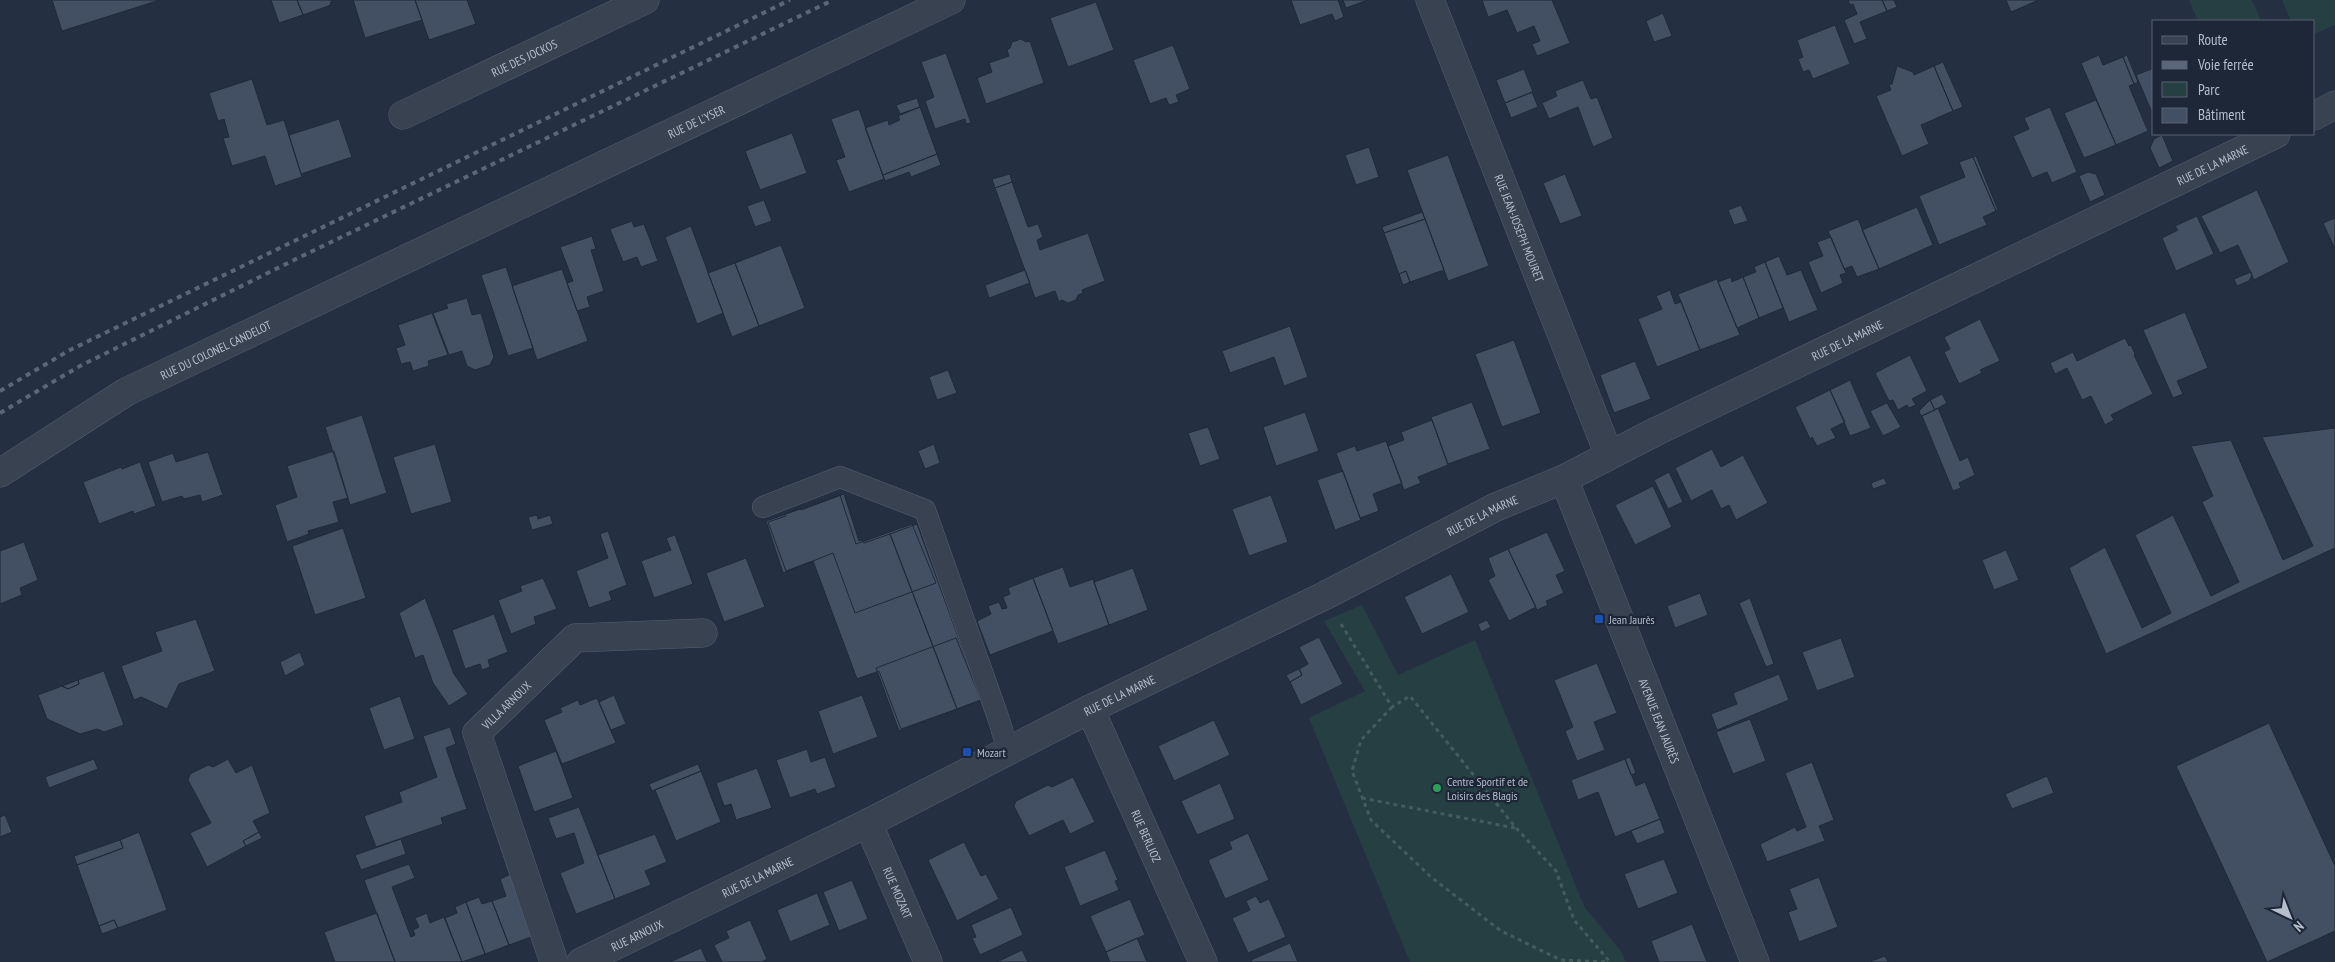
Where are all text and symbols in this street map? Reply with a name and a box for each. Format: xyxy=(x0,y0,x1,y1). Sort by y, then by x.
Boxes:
legend xyxy=(2152,20,2315,135)
text: Route xyxy=(2198,30,2228,49)
street label: RUE DES JOCKOS xyxy=(489,35,559,80)
text: Voie ferrée xyxy=(2197,55,2254,74)
text: Parc xyxy=(2198,80,2220,99)
street label: RUE DE L'YSER xyxy=(665,101,727,141)
text: Bâtiment xyxy=(2198,105,2245,124)
street label: RUE DE LA MARNE xyxy=(2174,141,2250,188)
street label: RUE JEAN-JOSEPH MOURET xyxy=(1492,172,1548,285)
street label: RUE DU COLONEL CANDELOT xyxy=(158,316,274,382)
street label: RUE DE LA MARNE xyxy=(1809,316,1885,363)
street label: RUE DE LA MARNE xyxy=(1444,491,1520,539)
place label: Jean Jaurès xyxy=(1608,612,1655,627)
marker: Jean Jaurès xyxy=(1593,613,1605,625)
street label: RUE DE LA MARNE xyxy=(1081,671,1157,718)
street label: AVENUE JEAN JAURÈS xyxy=(1636,676,1683,765)
street label: VILLA ARNOUX xyxy=(478,678,534,733)
place label: Mozart xyxy=(977,745,1006,760)
marker: Mozart xyxy=(961,746,973,758)
place label: Centre Sportif et de Loisirs des Blagis xyxy=(1447,774,1528,803)
marker: Centre Sportif et de Loisirs des Blagis xyxy=(1431,782,1443,794)
street label: RUE BERLIOZ xyxy=(1128,807,1165,864)
street label: RUE DE LA MARNE xyxy=(719,853,795,900)
street label: RUE MOZART xyxy=(880,865,916,922)
north arrow xyxy=(2265,892,2315,942)
street label: RUE ARNOUX xyxy=(608,916,665,954)
text: N xyxy=(2290,917,2308,936)

